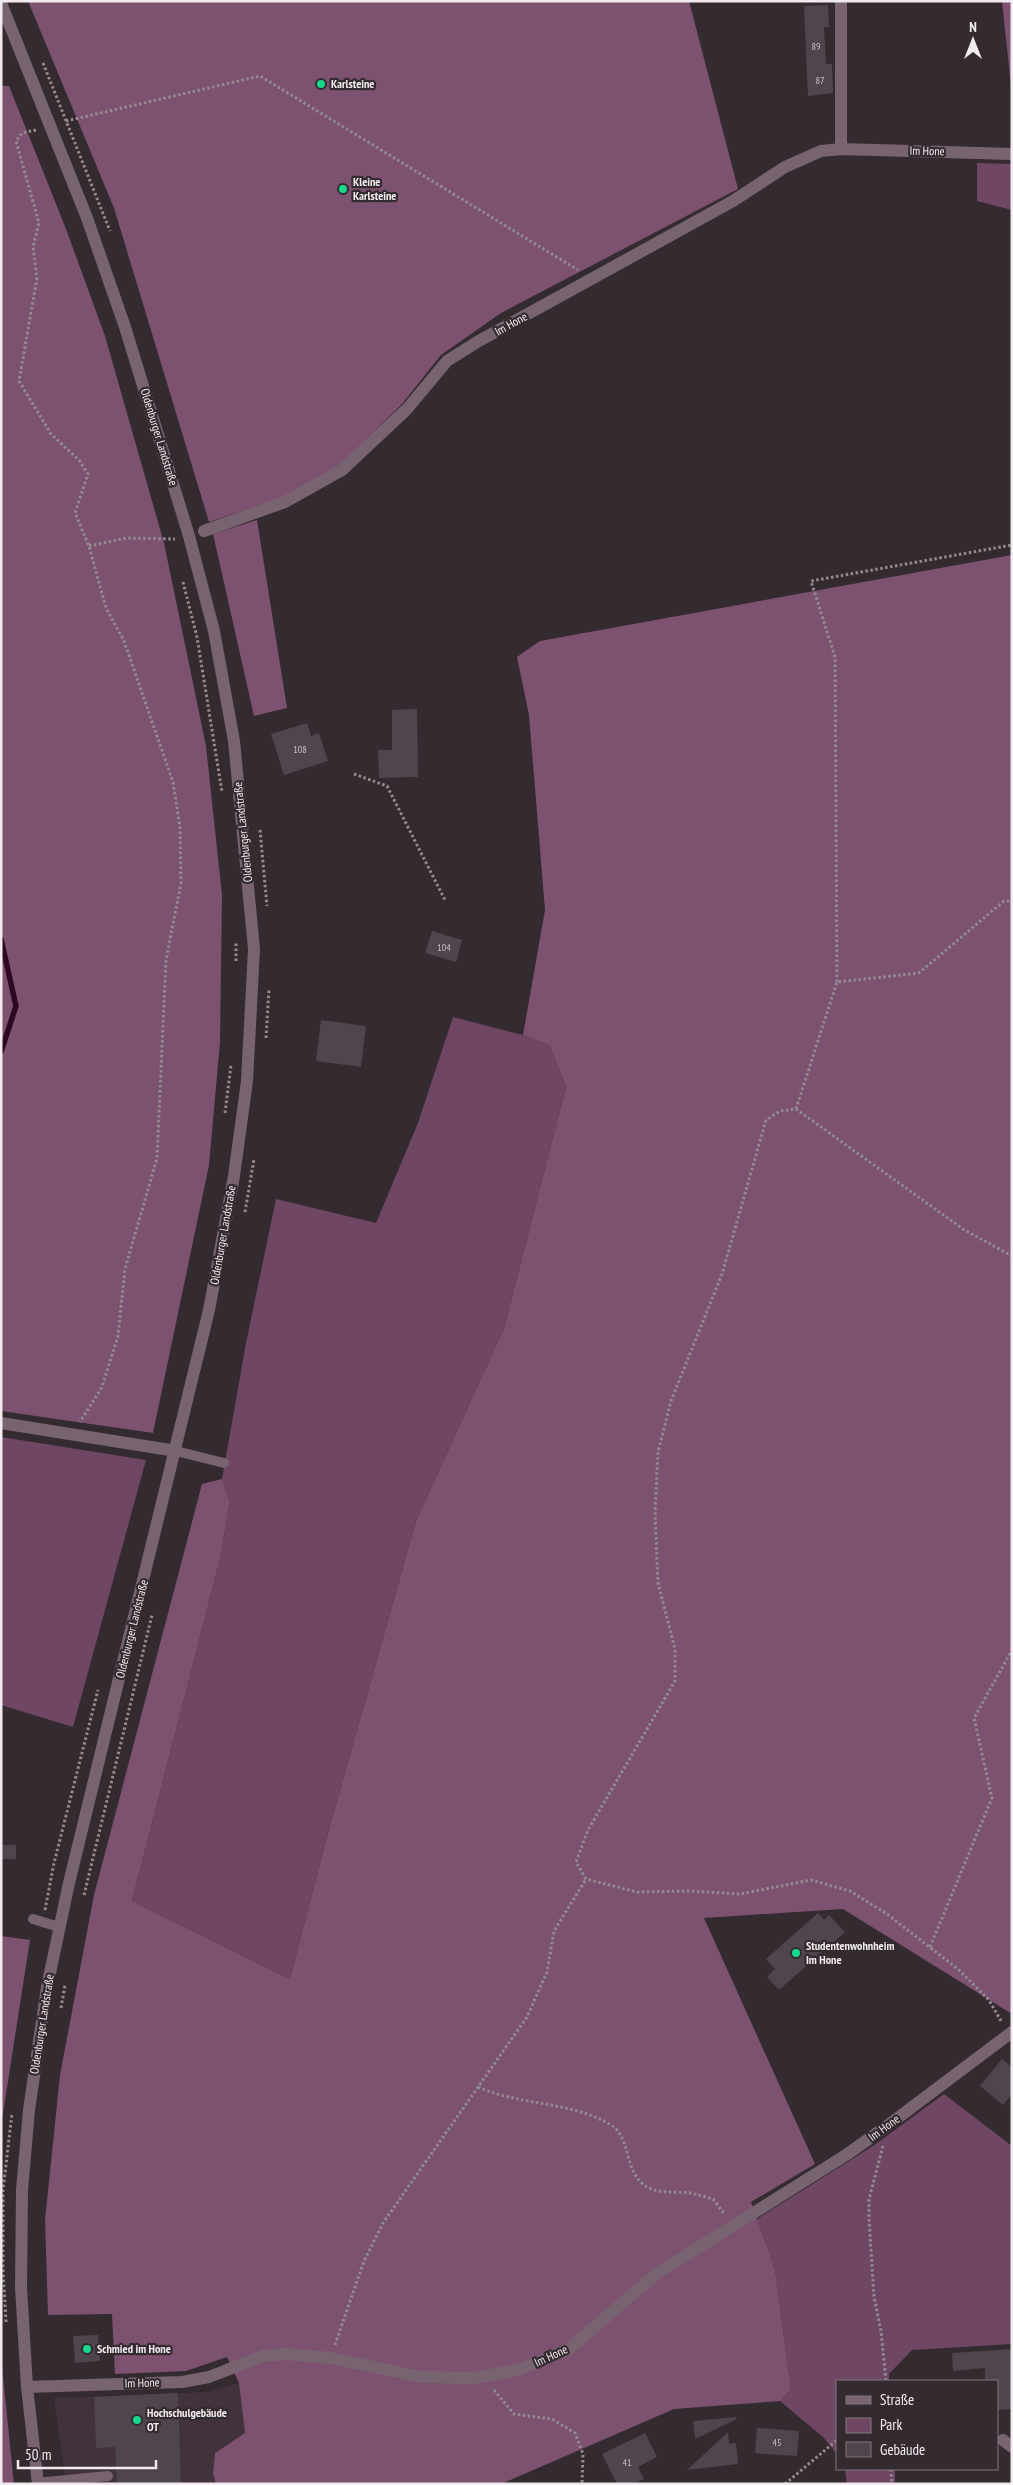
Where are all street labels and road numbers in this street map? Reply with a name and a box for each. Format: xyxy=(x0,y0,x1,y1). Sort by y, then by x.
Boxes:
street label: Im Hone xyxy=(909,143,945,158)
street label: Im Hone xyxy=(492,309,530,339)
street label: Oldenburger Landstraße xyxy=(138,386,181,487)
street label: Oldenburger Landstraße xyxy=(230,781,255,883)
street label: Oldenburger Landstraße xyxy=(206,1184,239,1286)
street label: Oldenburger Landstraße xyxy=(112,1578,151,1680)
street label: Oldenburger Landstraße xyxy=(26,1973,57,2075)
street label: Im Hone xyxy=(865,2111,902,2144)
street label: Im Hone xyxy=(532,2341,570,2370)
street label: Im Hone xyxy=(124,2374,160,2391)

